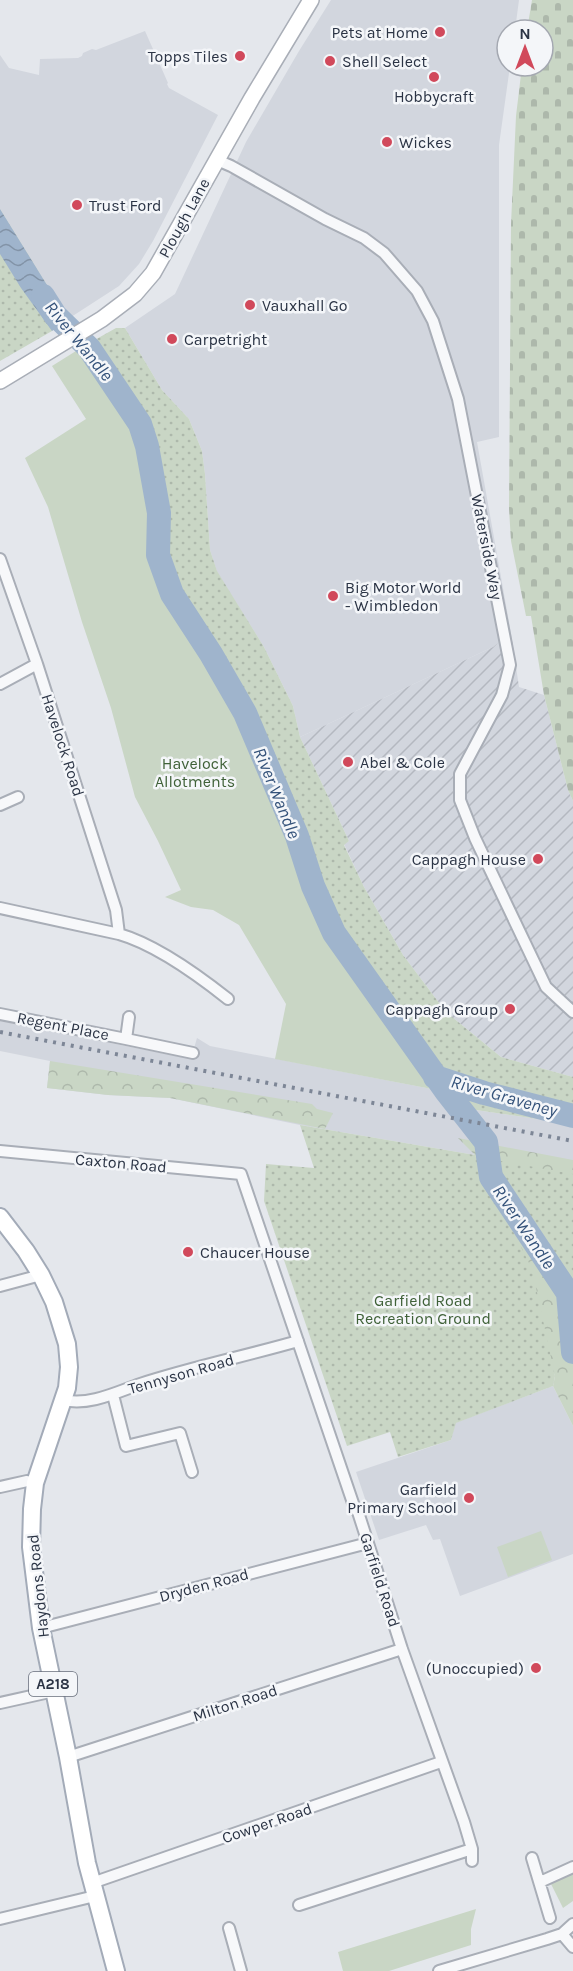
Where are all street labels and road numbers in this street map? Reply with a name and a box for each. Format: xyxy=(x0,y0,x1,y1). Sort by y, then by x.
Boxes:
street label: Plough Lane xyxy=(154,175,214,261)
street label: Waterside Way xyxy=(467,493,507,602)
street label: Havelock Road xyxy=(37,691,89,799)
street label: Regent Place xyxy=(15,1008,111,1044)
street label: Caxton Road xyxy=(74,1150,168,1176)
street label: Tennyson Road xyxy=(126,1350,236,1398)
street label: Garfield Road xyxy=(356,1530,404,1630)
street label: Haydons Road xyxy=(23,1533,53,1639)
street label: Dryden Road xyxy=(157,1564,251,1606)
road number: A218 xyxy=(29,1672,77,1696)
street label: Milton Road xyxy=(190,1680,280,1726)
street label: Cowper Road xyxy=(219,1799,315,1847)

